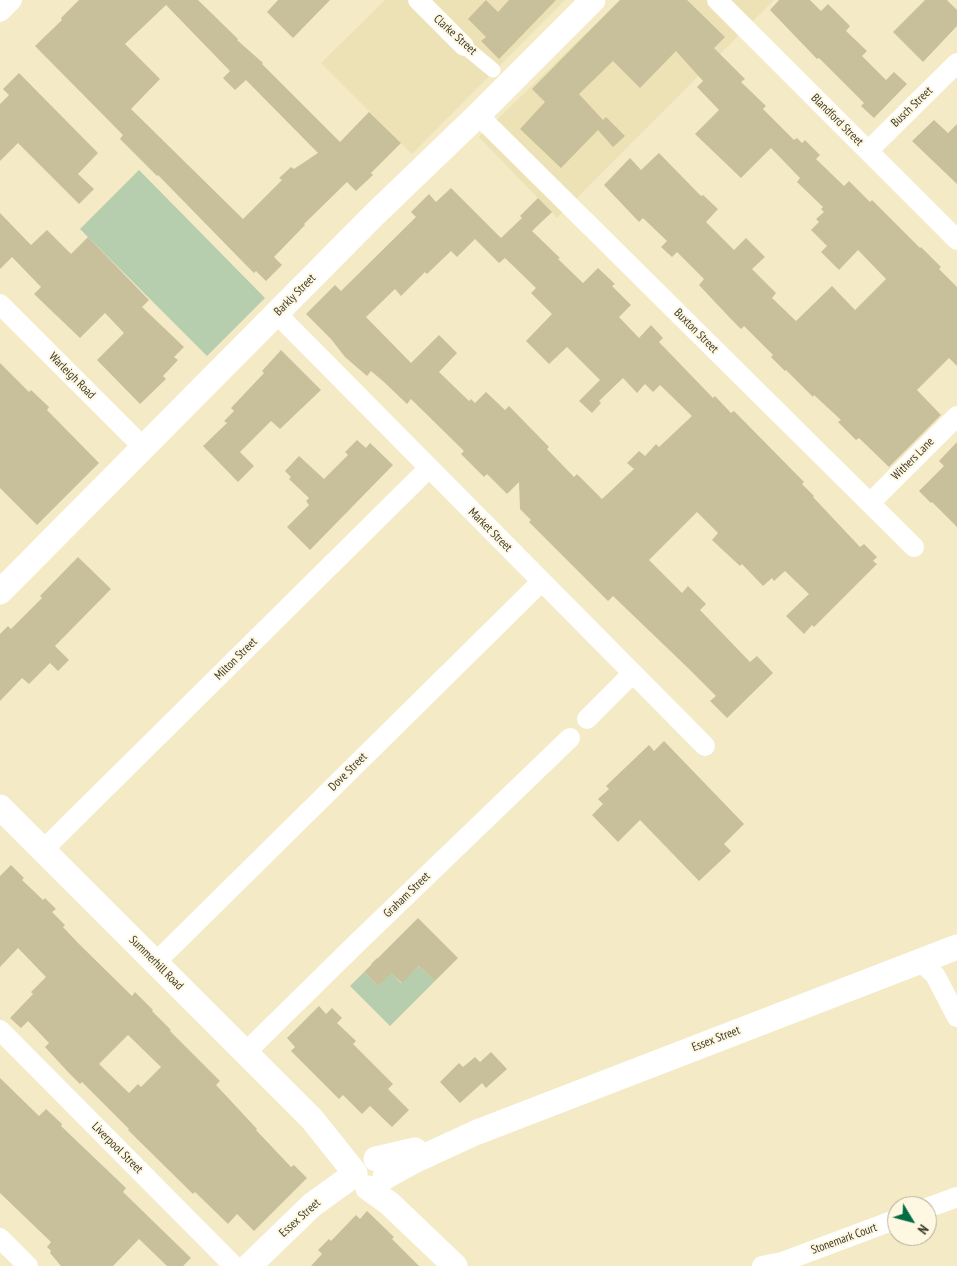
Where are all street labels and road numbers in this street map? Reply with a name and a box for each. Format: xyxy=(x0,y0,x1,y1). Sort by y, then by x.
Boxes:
street label: Clarke Street xyxy=(430,12,480,58)
street label: Busch Street xyxy=(888,84,936,130)
street label: Blandford Street xyxy=(808,91,866,149)
street label: Barkly Street xyxy=(271,271,319,319)
street label: Buxton Street xyxy=(671,306,721,356)
street label: Warleigh Road xyxy=(46,350,98,402)
street label: Withers Lane xyxy=(889,435,937,483)
street label: Market Street xyxy=(465,505,515,555)
street label: Milton Street xyxy=(212,635,260,683)
street label: Dove Street xyxy=(326,750,370,794)
street label: Graham Street xyxy=(381,869,433,921)
street label: Summerhill Road xyxy=(126,933,186,993)
street label: Essex Street xyxy=(690,1023,742,1055)
street label: Liverpool Street xyxy=(88,1119,146,1177)
street label: Essex Street xyxy=(276,1196,324,1240)
street label: Stonemark Court xyxy=(809,1220,879,1258)

